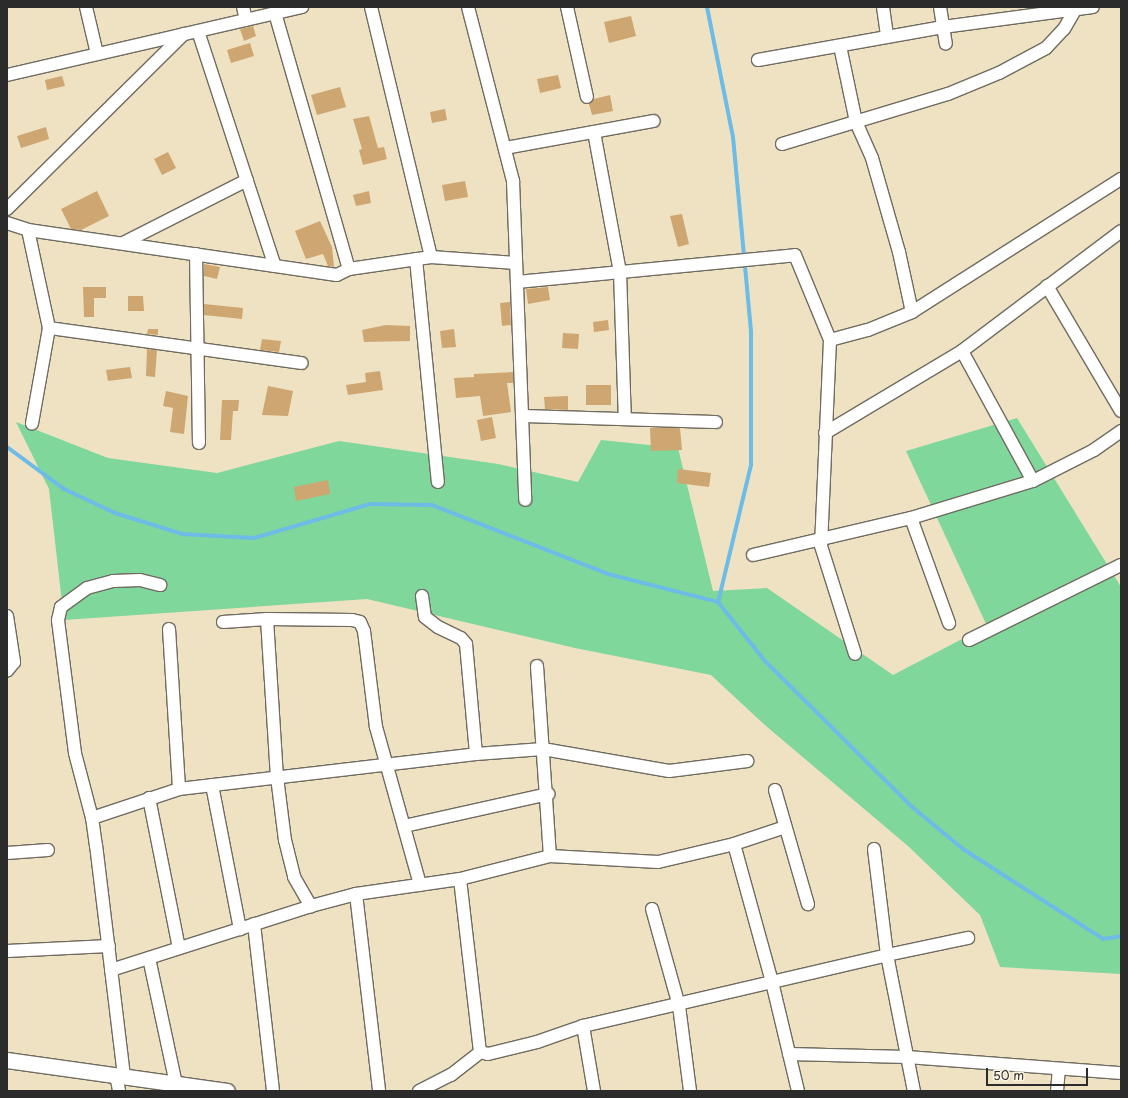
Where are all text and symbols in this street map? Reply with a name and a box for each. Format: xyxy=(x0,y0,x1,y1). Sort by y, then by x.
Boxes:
scale bar xyxy=(988,1060,1090,1086)
text: 50 m xyxy=(993,1066,1024,1084)

